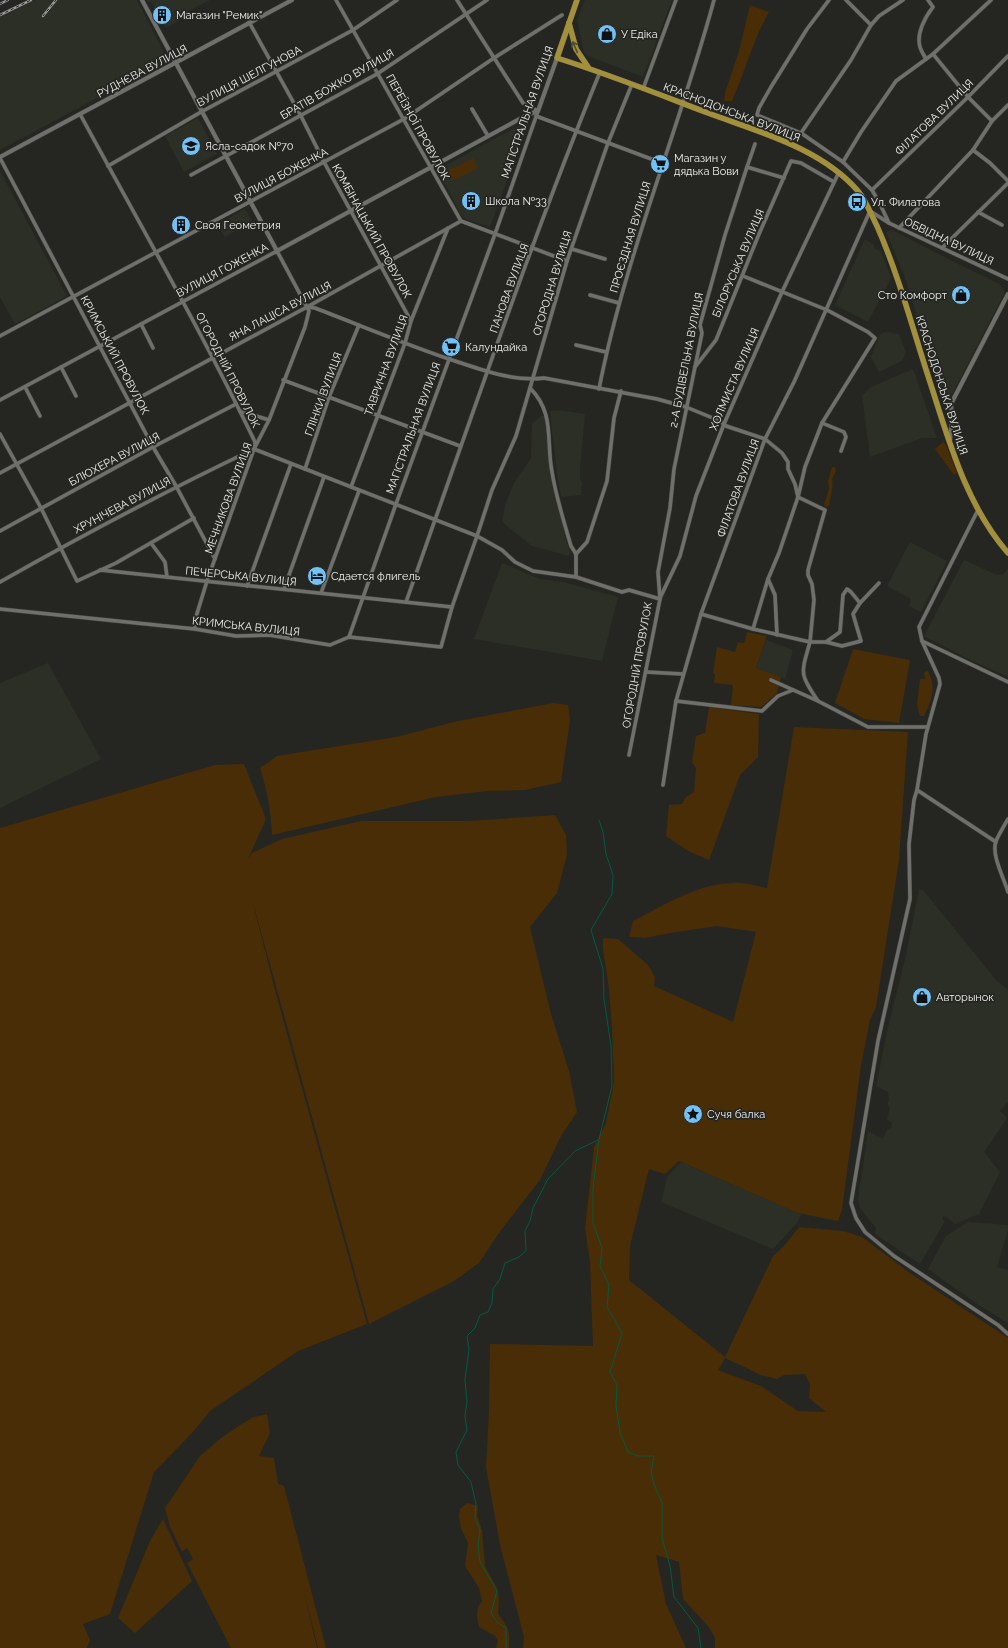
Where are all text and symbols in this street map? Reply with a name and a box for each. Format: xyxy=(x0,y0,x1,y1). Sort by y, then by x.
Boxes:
building icon: Магазин "Ремик" xyxy=(151,4,173,26)
place label: Магазин "Ремик" xyxy=(176,9,262,22)
shop icon: У Едіка xyxy=(596,23,618,45)
place label: У Едіка xyxy=(621,28,658,41)
one-way arrow xyxy=(571,41,579,53)
street label: РУДНЄВА ВУЛИЦЯ xyxy=(95,42,190,101)
street label: ВУЛИЦЯ ШЕЛГУНОВА xyxy=(195,43,304,110)
street label: МАГІСТРАЛЬНАЯ ВУЛИЦЯ xyxy=(499,44,556,180)
street label: БРАТІВ БОЖКО ВУЛИЦЯ xyxy=(278,47,396,122)
street label: ПЕРЕЇЗНОЇ ПРОВУЛОК xyxy=(383,72,452,182)
street label: ФІЛАТОВА ВУЛИЦЯ xyxy=(893,77,976,158)
street label: КРАСНОДОНСЬКА ВУЛИЦЯ xyxy=(662,80,802,145)
school or university icon: Ясла-садок №70 xyxy=(180,135,202,157)
place label: Ясла-садок №70 xyxy=(205,140,294,153)
street label: ВУЛИЦЯ БОЖЕНКА xyxy=(232,145,331,206)
place label: Магазин у дядька Вови xyxy=(674,152,739,178)
supermarket icon: Магазин у дядька Вови xyxy=(649,153,671,175)
street label: КОМБІНАЦЬКИЙ ПРОВУЛОК xyxy=(329,162,414,301)
street label: ПРОЄЗДНАЯ ВУЛИЦЯ xyxy=(607,180,654,294)
building icon: Школа №33 xyxy=(460,190,482,212)
bus stop icon: Ул. Филатова xyxy=(846,191,868,213)
place label: Школа №33 xyxy=(485,195,547,208)
place label: Ул. Филатова xyxy=(871,196,940,209)
street label: БІЛОРУСЬКА ВУЛИЦЯ xyxy=(710,207,767,319)
building icon: Своя Геометрия xyxy=(170,214,192,236)
street label: ОБВІДНА ВУЛИЦЯ xyxy=(902,215,996,268)
place label: Своя Геометрия xyxy=(195,219,281,232)
street label: ОГОРОДНА ВУЛИЦЯ xyxy=(530,229,575,337)
street label: ВУЛИЦЯ ГОЖЕНКА xyxy=(174,240,271,300)
street label: ПАНОВА ВУЛИЦЯ xyxy=(487,242,532,335)
street label: ЯНА ЛАЦІСА ВУЛИЦЯ xyxy=(227,279,334,344)
shop icon: Сто Комфорт xyxy=(950,284,972,306)
place label: Сто Комфорт xyxy=(878,289,948,302)
street label: 2-А БУДІВЕЛЬНА ВУЛИЦЯ xyxy=(667,291,706,429)
street label: КРИМСЬКИЙ ПРОВУЛОК xyxy=(78,294,151,417)
street label: ОГОРОДНІЙ ПРОВУЛОК xyxy=(193,310,262,430)
street label: ТАВРИЧНА ВУЛИЦЯ xyxy=(362,313,411,417)
street label: КРАСНОДОНСЬКА ВУЛИЦЯ xyxy=(913,314,970,456)
street label: ХОЛМИСТА ВУЛИЦЯ xyxy=(707,326,762,432)
supermarket icon: Калундайка xyxy=(440,336,462,358)
place label: Калундайка xyxy=(465,341,527,354)
street label: ГЛІНКИ ВУЛИЦЯ xyxy=(302,351,345,438)
street label: МАГІСТРАЛЬНАЯ ВУЛИЦЯ xyxy=(384,361,443,496)
street label: БЛЮХЕРА ВУЛИЦЯ xyxy=(66,430,162,489)
street label: ФІЛАТОВА ВУЛИЦЯ xyxy=(715,437,762,539)
street label: МЕЧНИКОВА ВУЛИЦЯ xyxy=(202,441,255,556)
street label: ХРУНІЧЕВА ВУЛИЦЯ xyxy=(72,474,173,536)
street label: ПЕЧЕРСЬКА ВУЛИЦЯ xyxy=(185,564,297,589)
hotel icon: Сдается флигель xyxy=(306,565,328,587)
place label: Сдается флигель xyxy=(331,570,421,583)
street label: ОГОРОДНІЙ ПРОВУЛОК xyxy=(620,601,655,729)
street label: КРИМСЬКА ВУЛИЦЯ xyxy=(191,614,301,639)
shop icon: Авторынок xyxy=(911,986,933,1008)
place label: Авторынок xyxy=(936,991,994,1004)
place icon: Сучя балка xyxy=(682,1103,704,1125)
place label: Сучя балка xyxy=(707,1108,765,1121)

